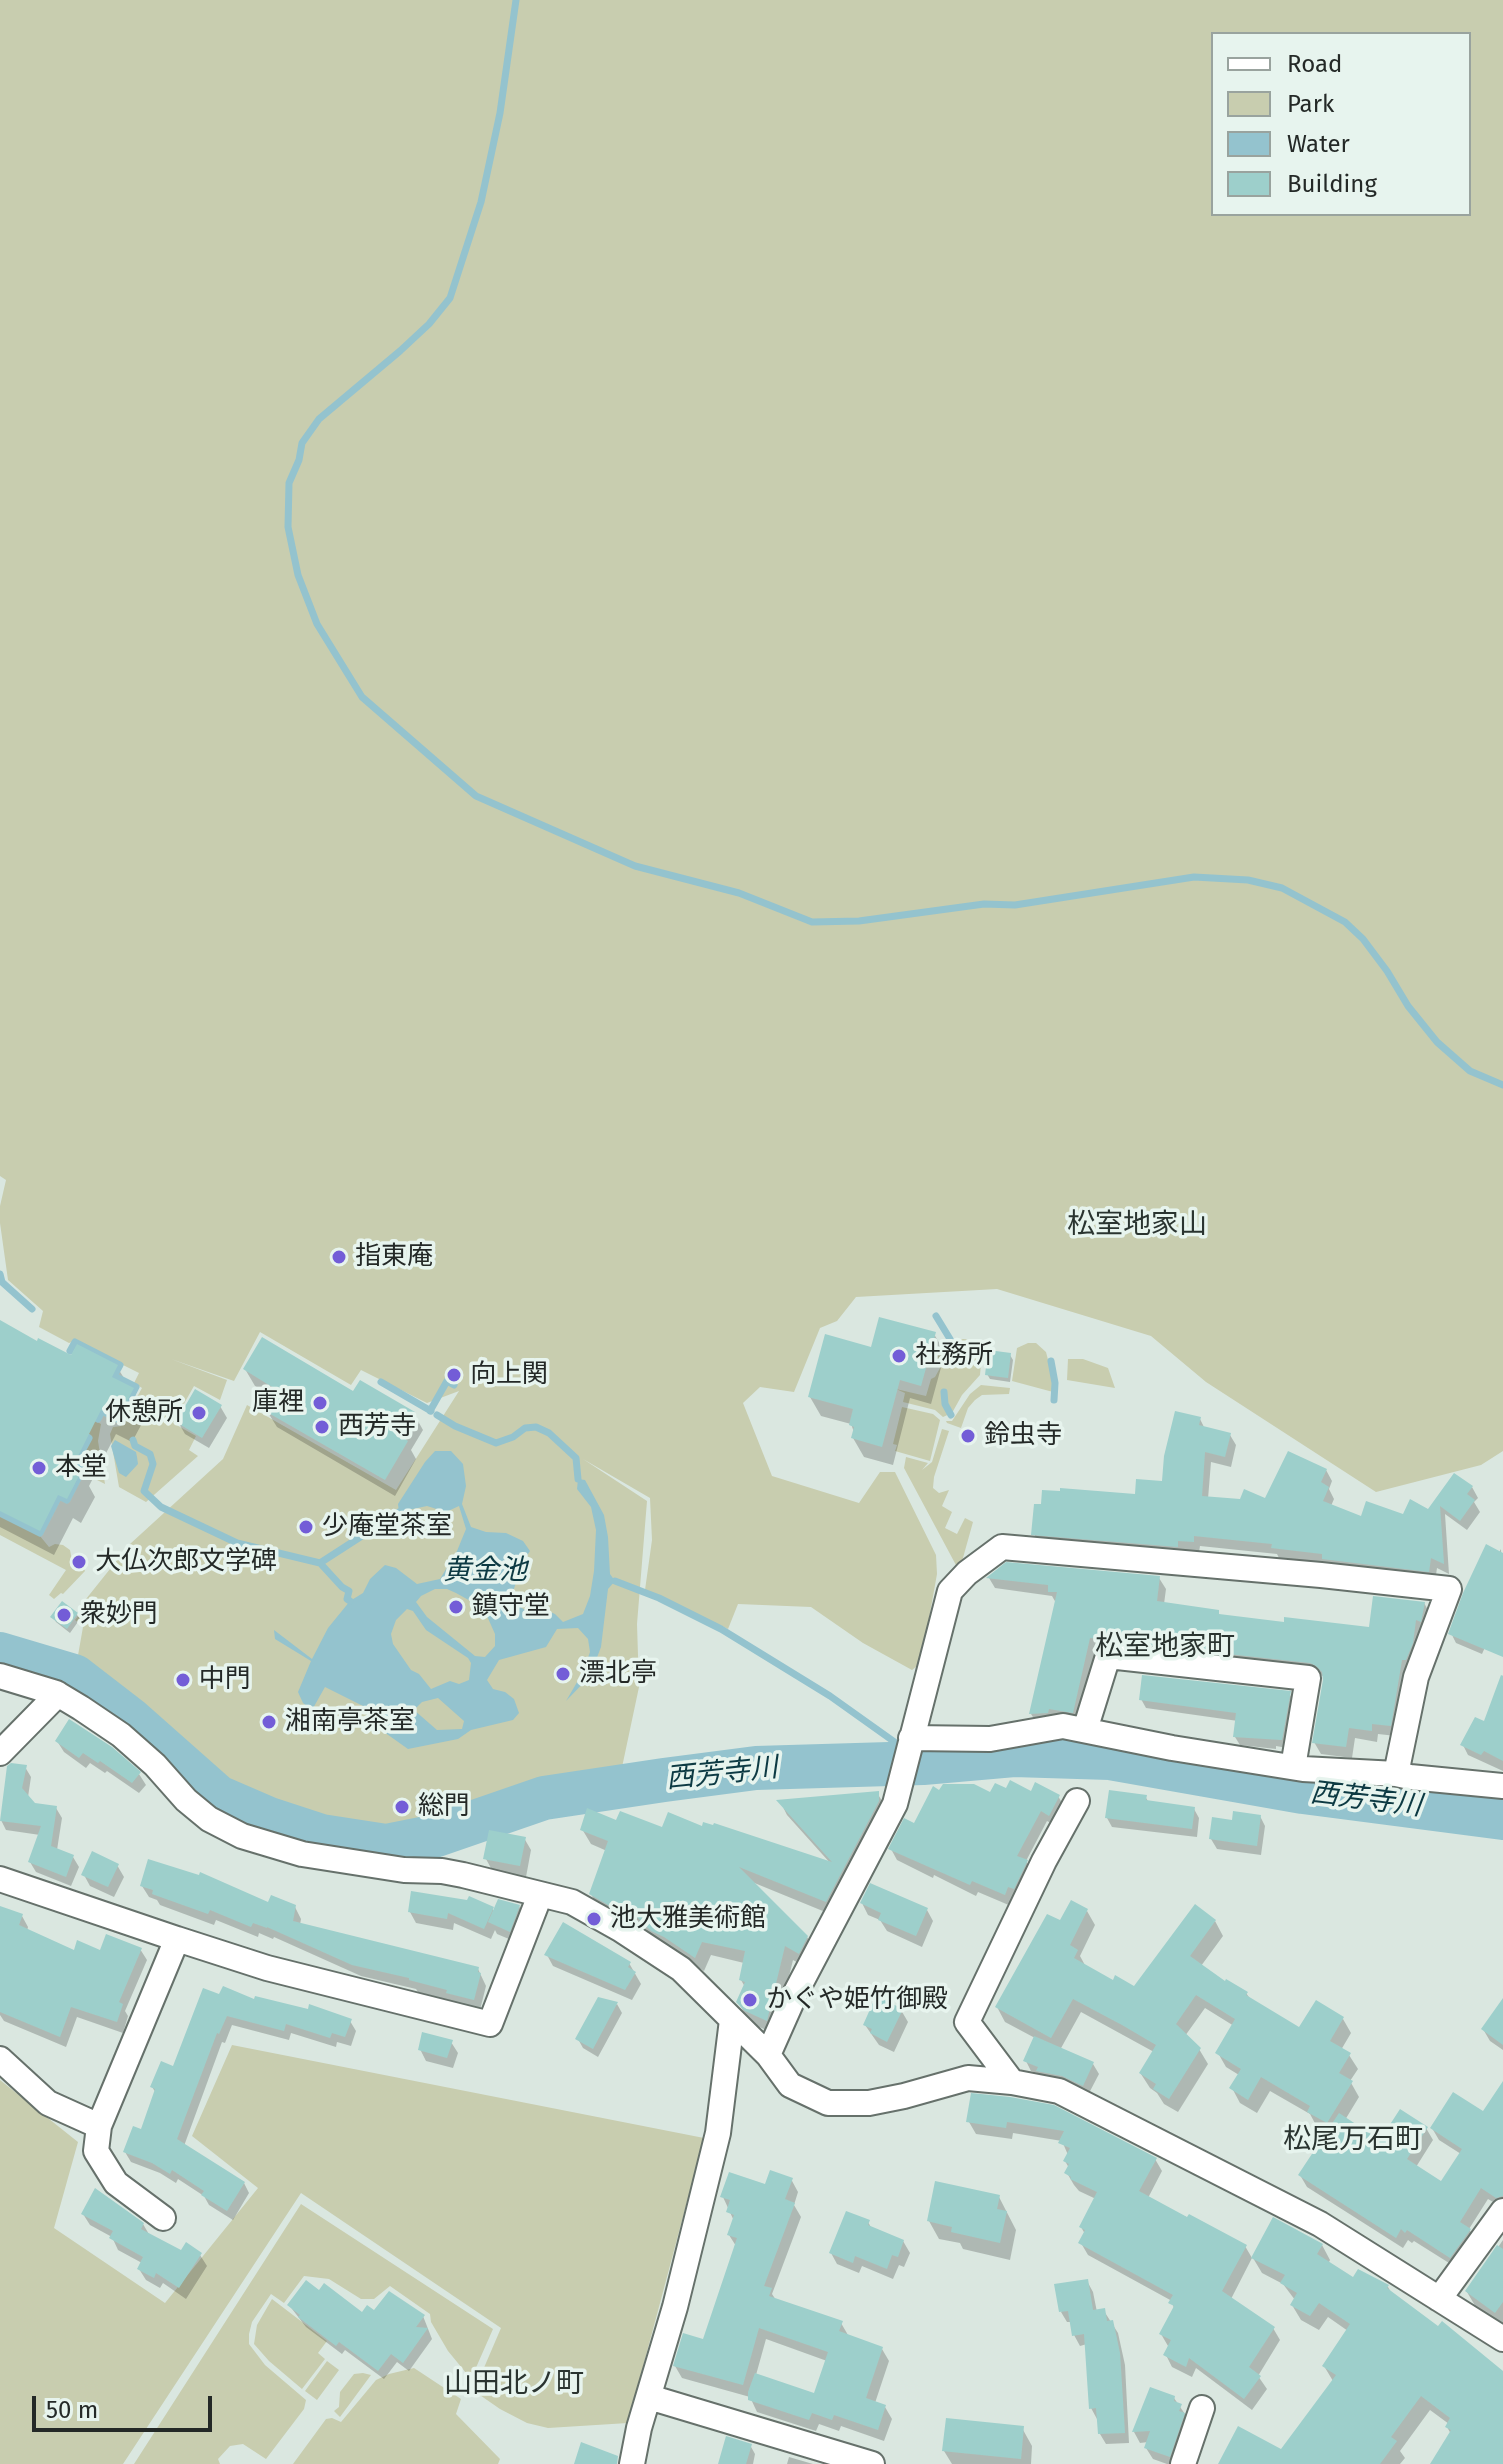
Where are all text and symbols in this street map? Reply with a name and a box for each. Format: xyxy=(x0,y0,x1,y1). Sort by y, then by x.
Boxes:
legend xyxy=(1211,32,1471,216)
text: Road xyxy=(1287,50,1342,78)
text: Park xyxy=(1287,90,1334,118)
text: Water xyxy=(1287,130,1350,158)
text: Building xyxy=(1287,170,1377,198)
district label: 松室地家山 xyxy=(1067,1208,1207,1242)
place label: 指東庵 xyxy=(355,1241,433,1273)
marker: 指東庵 xyxy=(330,1248,348,1266)
place label: 社務所 xyxy=(915,1340,993,1372)
marker: 社務所 xyxy=(890,1347,908,1365)
place label: 向上関 xyxy=(470,1359,548,1391)
marker: 向上関 xyxy=(445,1366,463,1384)
place label: 庫裡 xyxy=(252,1387,304,1419)
marker: 庫裡 xyxy=(311,1394,329,1412)
place label: 休憩所 xyxy=(105,1397,183,1429)
marker: 休憩所 xyxy=(190,1404,208,1422)
place label: 西芳寺 xyxy=(338,1411,416,1443)
marker: 西芳寺 xyxy=(313,1418,331,1436)
place label: 鈴虫寺 xyxy=(984,1420,1062,1452)
marker: 鈴虫寺 xyxy=(959,1427,977,1445)
place label: 本堂 xyxy=(55,1452,107,1484)
marker: 本堂 xyxy=(30,1459,48,1477)
place label: 少庵堂茶室 xyxy=(322,1511,452,1543)
marker: 少庵堂茶室 xyxy=(297,1518,315,1536)
place label: 大仏次郎文学碑 xyxy=(95,1546,277,1578)
marker: 大仏次郎文学碑 xyxy=(70,1553,88,1571)
water label: 黄金池 xyxy=(443,1554,527,1588)
place label: 鎮守堂 xyxy=(472,1591,550,1623)
marker: 鎮守堂 xyxy=(447,1598,465,1616)
place label: 衆妙門 xyxy=(80,1599,158,1631)
marker: 衆妙門 xyxy=(55,1606,73,1624)
district label: 松室地家町 xyxy=(1095,1630,1235,1664)
place label: 漂北亭 xyxy=(579,1658,657,1690)
place label: 中門 xyxy=(199,1664,251,1696)
marker: 漂北亭 xyxy=(554,1665,572,1683)
marker: 中門 xyxy=(174,1671,192,1689)
place label: 湘南亭茶室 xyxy=(285,1706,415,1738)
marker: 湘南亭茶室 xyxy=(260,1713,278,1731)
water label: 西芳寺川 xyxy=(665,1751,779,1797)
water label: 西芳寺川 xyxy=(1308,1777,1424,1823)
place label: 総門 xyxy=(418,1791,470,1823)
marker: 総門 xyxy=(393,1798,411,1816)
place label: 池大雅美術館 xyxy=(610,1903,766,1935)
marker: 池大雅美術館 xyxy=(585,1910,603,1928)
place label: かぐや姫竹御殿 xyxy=(766,1984,948,2016)
marker: かぐや姫竹御殿 xyxy=(741,1991,759,2009)
district label: 松尾万石町 xyxy=(1283,2123,1423,2157)
district label: 山田北ノ町 xyxy=(444,2367,584,2401)
scale bar xyxy=(36,2380,216,2430)
text: 50 m xyxy=(46,2396,98,2424)

